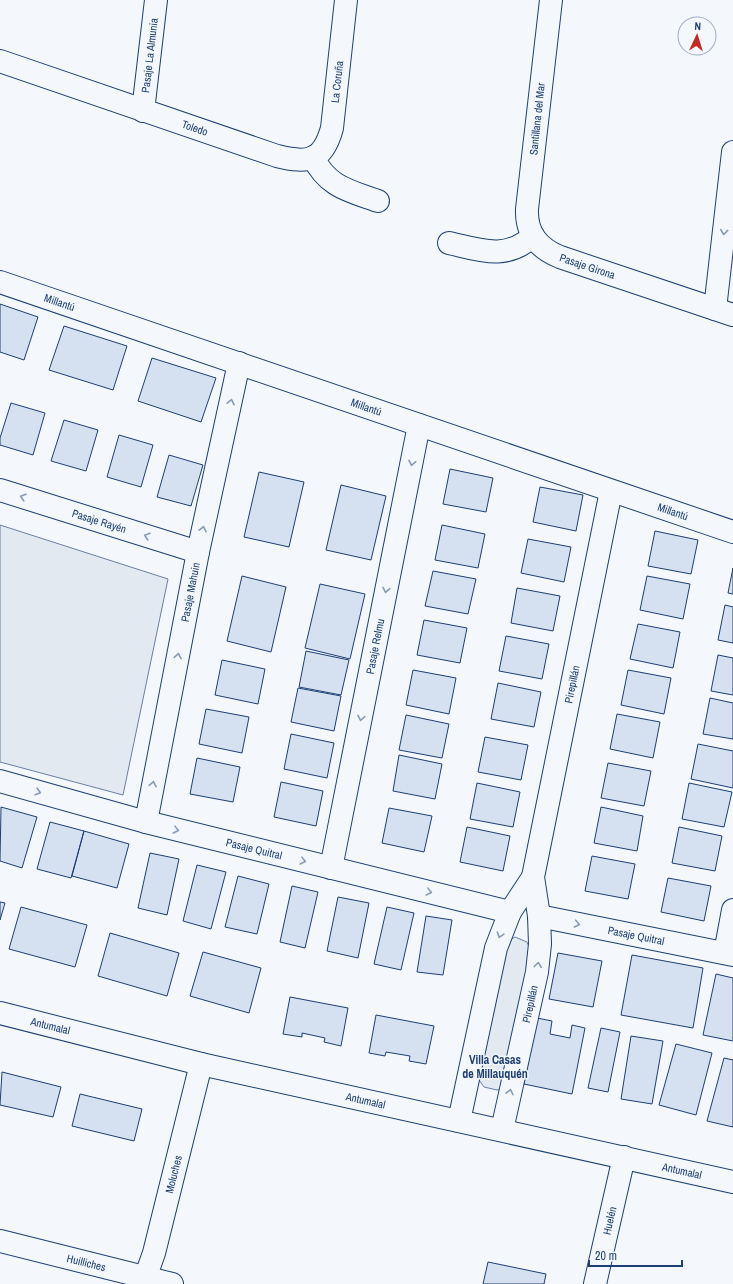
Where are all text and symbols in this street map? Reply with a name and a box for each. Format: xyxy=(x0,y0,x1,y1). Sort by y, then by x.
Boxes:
north arrow xyxy=(677,16,717,56)
street label: Pasaje La Almunia xyxy=(138,17,161,94)
text: N xyxy=(694,19,701,33)
street label: La Coruña xyxy=(328,60,346,104)
street label: Santillana del Mar xyxy=(526,82,548,156)
street label: Toledo xyxy=(180,117,210,139)
one-way arrow xyxy=(720,229,729,236)
street label: Pasaje Girona xyxy=(558,250,617,282)
street label: Millantú xyxy=(42,291,77,314)
street label: Millantú xyxy=(349,395,384,419)
one-way arrow xyxy=(226,399,234,405)
one-way arrow xyxy=(408,460,416,466)
one-way arrow xyxy=(20,493,27,502)
street label: Millantú xyxy=(656,500,690,523)
street label: Pasaje Rayén xyxy=(70,506,128,536)
one-way arrow xyxy=(198,526,206,532)
one-way arrow xyxy=(144,533,151,541)
street label: Pasaje Mahuin xyxy=(178,561,203,623)
one-way arrow xyxy=(383,587,391,594)
street label: Pasaje Relmu xyxy=(363,617,387,675)
one-way arrow xyxy=(173,653,181,659)
street label: Pirepillán xyxy=(561,664,583,704)
one-way arrow xyxy=(358,715,366,721)
one-way arrow xyxy=(148,781,157,787)
one-way arrow xyxy=(34,787,41,796)
one-way arrow xyxy=(173,825,180,834)
street label: Pasaje Quitral xyxy=(225,835,284,862)
one-way arrow xyxy=(299,856,306,865)
one-way arrow xyxy=(426,887,432,895)
one-way arrow xyxy=(574,919,580,927)
street label: Pasaje Quitral xyxy=(607,923,666,948)
one-way arrow xyxy=(496,932,505,939)
one-way arrow xyxy=(533,962,542,968)
street label: Pirepillán xyxy=(519,984,541,1024)
street label: Antumalal xyxy=(28,1014,72,1038)
district label: Villa Casas de Millauquén xyxy=(462,1052,528,1082)
street label: Antumalal xyxy=(344,1089,387,1112)
one-way arrow xyxy=(506,1089,514,1095)
street label: Moluches xyxy=(162,1153,185,1195)
street label: Antumalal xyxy=(660,1159,703,1182)
street label: Huelén xyxy=(599,1205,619,1236)
scale bar xyxy=(589,1242,682,1268)
text: 20 m xyxy=(595,1248,617,1264)
street label: Huilliches xyxy=(65,1251,108,1274)

